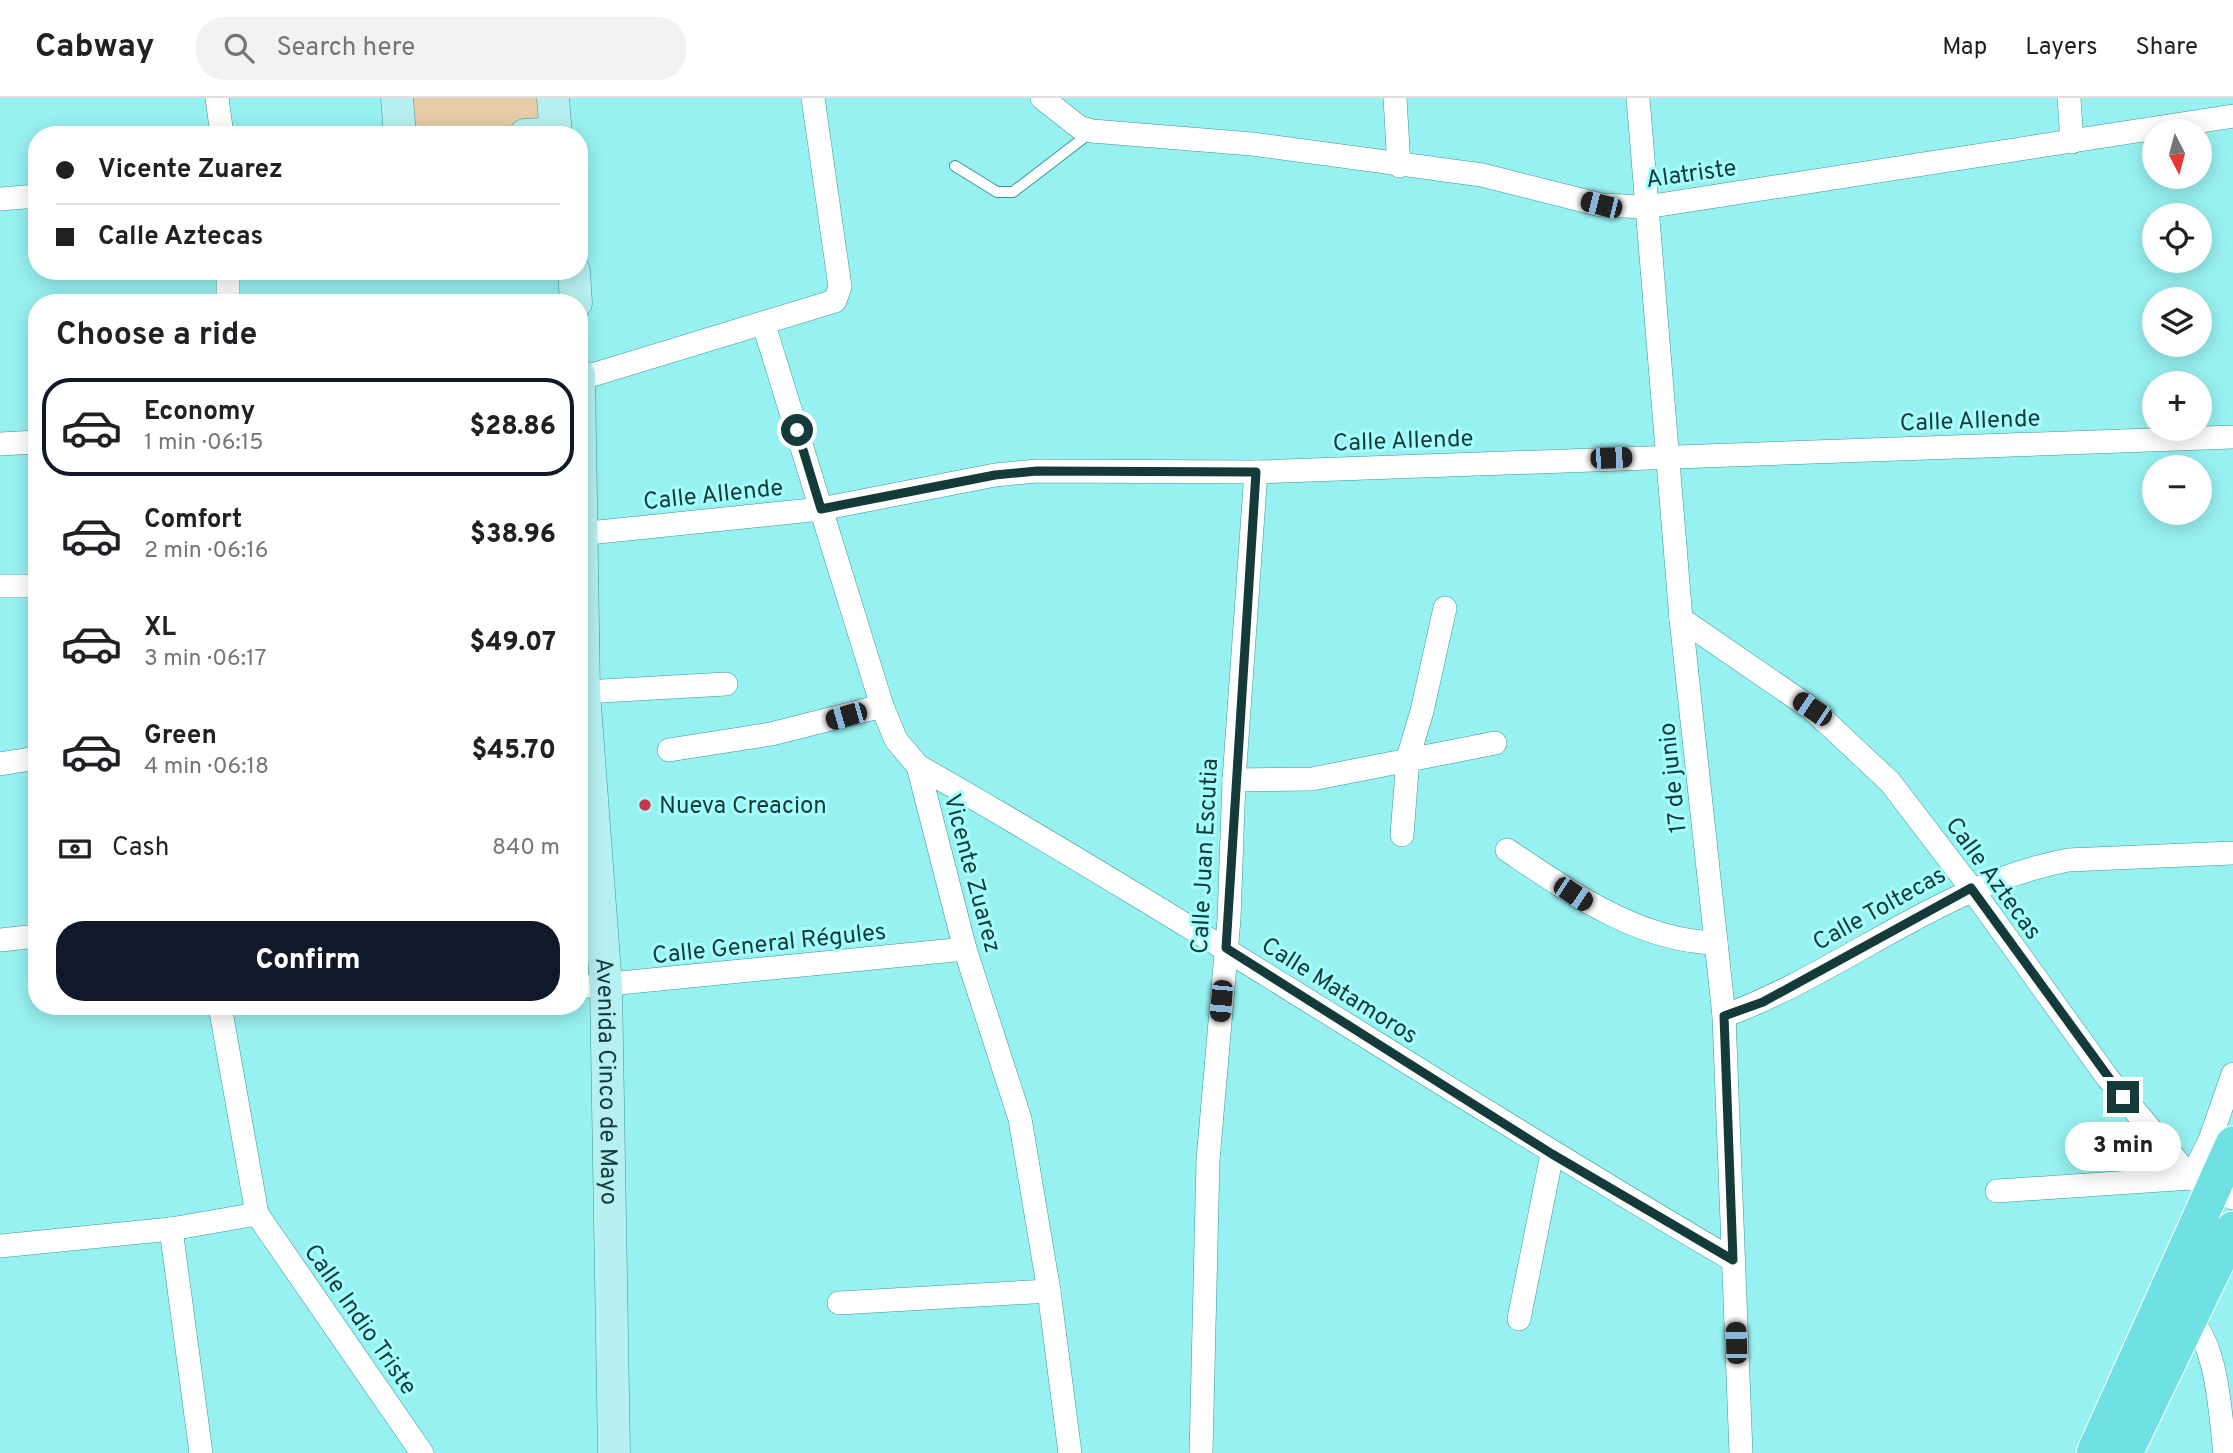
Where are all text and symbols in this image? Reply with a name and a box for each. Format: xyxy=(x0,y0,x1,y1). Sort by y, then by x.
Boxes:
search box xyxy=(196,17,686,80)
text: Cabway xyxy=(35,27,154,69)
icon: search xyxy=(220,29,258,67)
text: Search here xyxy=(276,32,415,65)
text: Map xyxy=(1942,33,1987,63)
text: Layers xyxy=(2025,33,2097,63)
text: Share xyxy=(2135,33,2198,63)
north arrow xyxy=(2142,119,2212,189)
map controls xyxy=(2142,119,2212,525)
text: Vicente Zuarez xyxy=(98,154,283,187)
street label: Alatriste xyxy=(1644,154,1738,196)
car xyxy=(1579,190,1624,220)
button: locate xyxy=(2142,203,2212,273)
text: Calle Aztecas xyxy=(98,221,263,254)
button: layers xyxy=(2142,287,2212,357)
text: Choose a ride xyxy=(56,316,257,356)
button: + xyxy=(2142,371,2212,441)
icon: car xyxy=(60,396,123,459)
text: Economy xyxy=(144,396,255,429)
street label: Calle Allende xyxy=(1899,405,2041,439)
text: $28.86 xyxy=(469,411,556,444)
route start xyxy=(781,414,813,446)
street label: Calle Allende xyxy=(1332,425,1474,459)
text: 1 min · 06:15 xyxy=(144,429,264,458)
car xyxy=(1590,447,1633,469)
button: − xyxy=(2142,455,2212,525)
street label: Calle Allende xyxy=(642,474,785,518)
icon: car xyxy=(60,504,123,567)
text: Comfort xyxy=(144,504,242,537)
text: $38.96 xyxy=(470,519,556,552)
text: 2 min · 06:16 xyxy=(144,537,269,566)
icon: car xyxy=(60,612,123,675)
text: XL xyxy=(144,612,176,645)
text: $49.07 xyxy=(470,627,556,660)
text: 3 min · 06:17 xyxy=(144,645,267,674)
car xyxy=(1789,689,1836,729)
car xyxy=(823,700,870,732)
icon: car xyxy=(60,720,123,783)
text: Green xyxy=(144,720,217,753)
street label: 17 de junio xyxy=(1653,721,1695,835)
text: $45.70 xyxy=(471,735,556,768)
text: 4 min · 06:18 xyxy=(144,753,269,782)
street label: Calle Juan Escutia xyxy=(1186,758,1226,955)
street label: Vicente Zuarez xyxy=(935,791,1007,956)
place label: Nueva Creacion xyxy=(659,792,827,822)
marker: Nueva Creacion xyxy=(637,797,653,813)
street label: Calle Aztecas xyxy=(1938,812,2047,946)
icon: cash xyxy=(56,830,94,868)
text: Cash xyxy=(112,832,169,865)
text: 840 m xyxy=(492,834,560,863)
street label: Calle Toltecas xyxy=(1808,861,1952,959)
car xyxy=(1550,874,1597,914)
street label: Calle General Régules xyxy=(651,918,888,972)
button: Confirm xyxy=(56,921,560,1001)
street label: Calle Matamoros xyxy=(1255,932,1423,1052)
street label: Avenida Cinco de Mayo xyxy=(587,956,623,1205)
car xyxy=(1209,979,1234,1023)
route end xyxy=(2107,1081,2139,1113)
callout: 3 min xyxy=(2065,1122,2181,1170)
text: 3 min xyxy=(2093,1132,2153,1161)
street label: Calle Indio Triste xyxy=(296,1239,423,1401)
car xyxy=(1725,1322,1748,1364)

